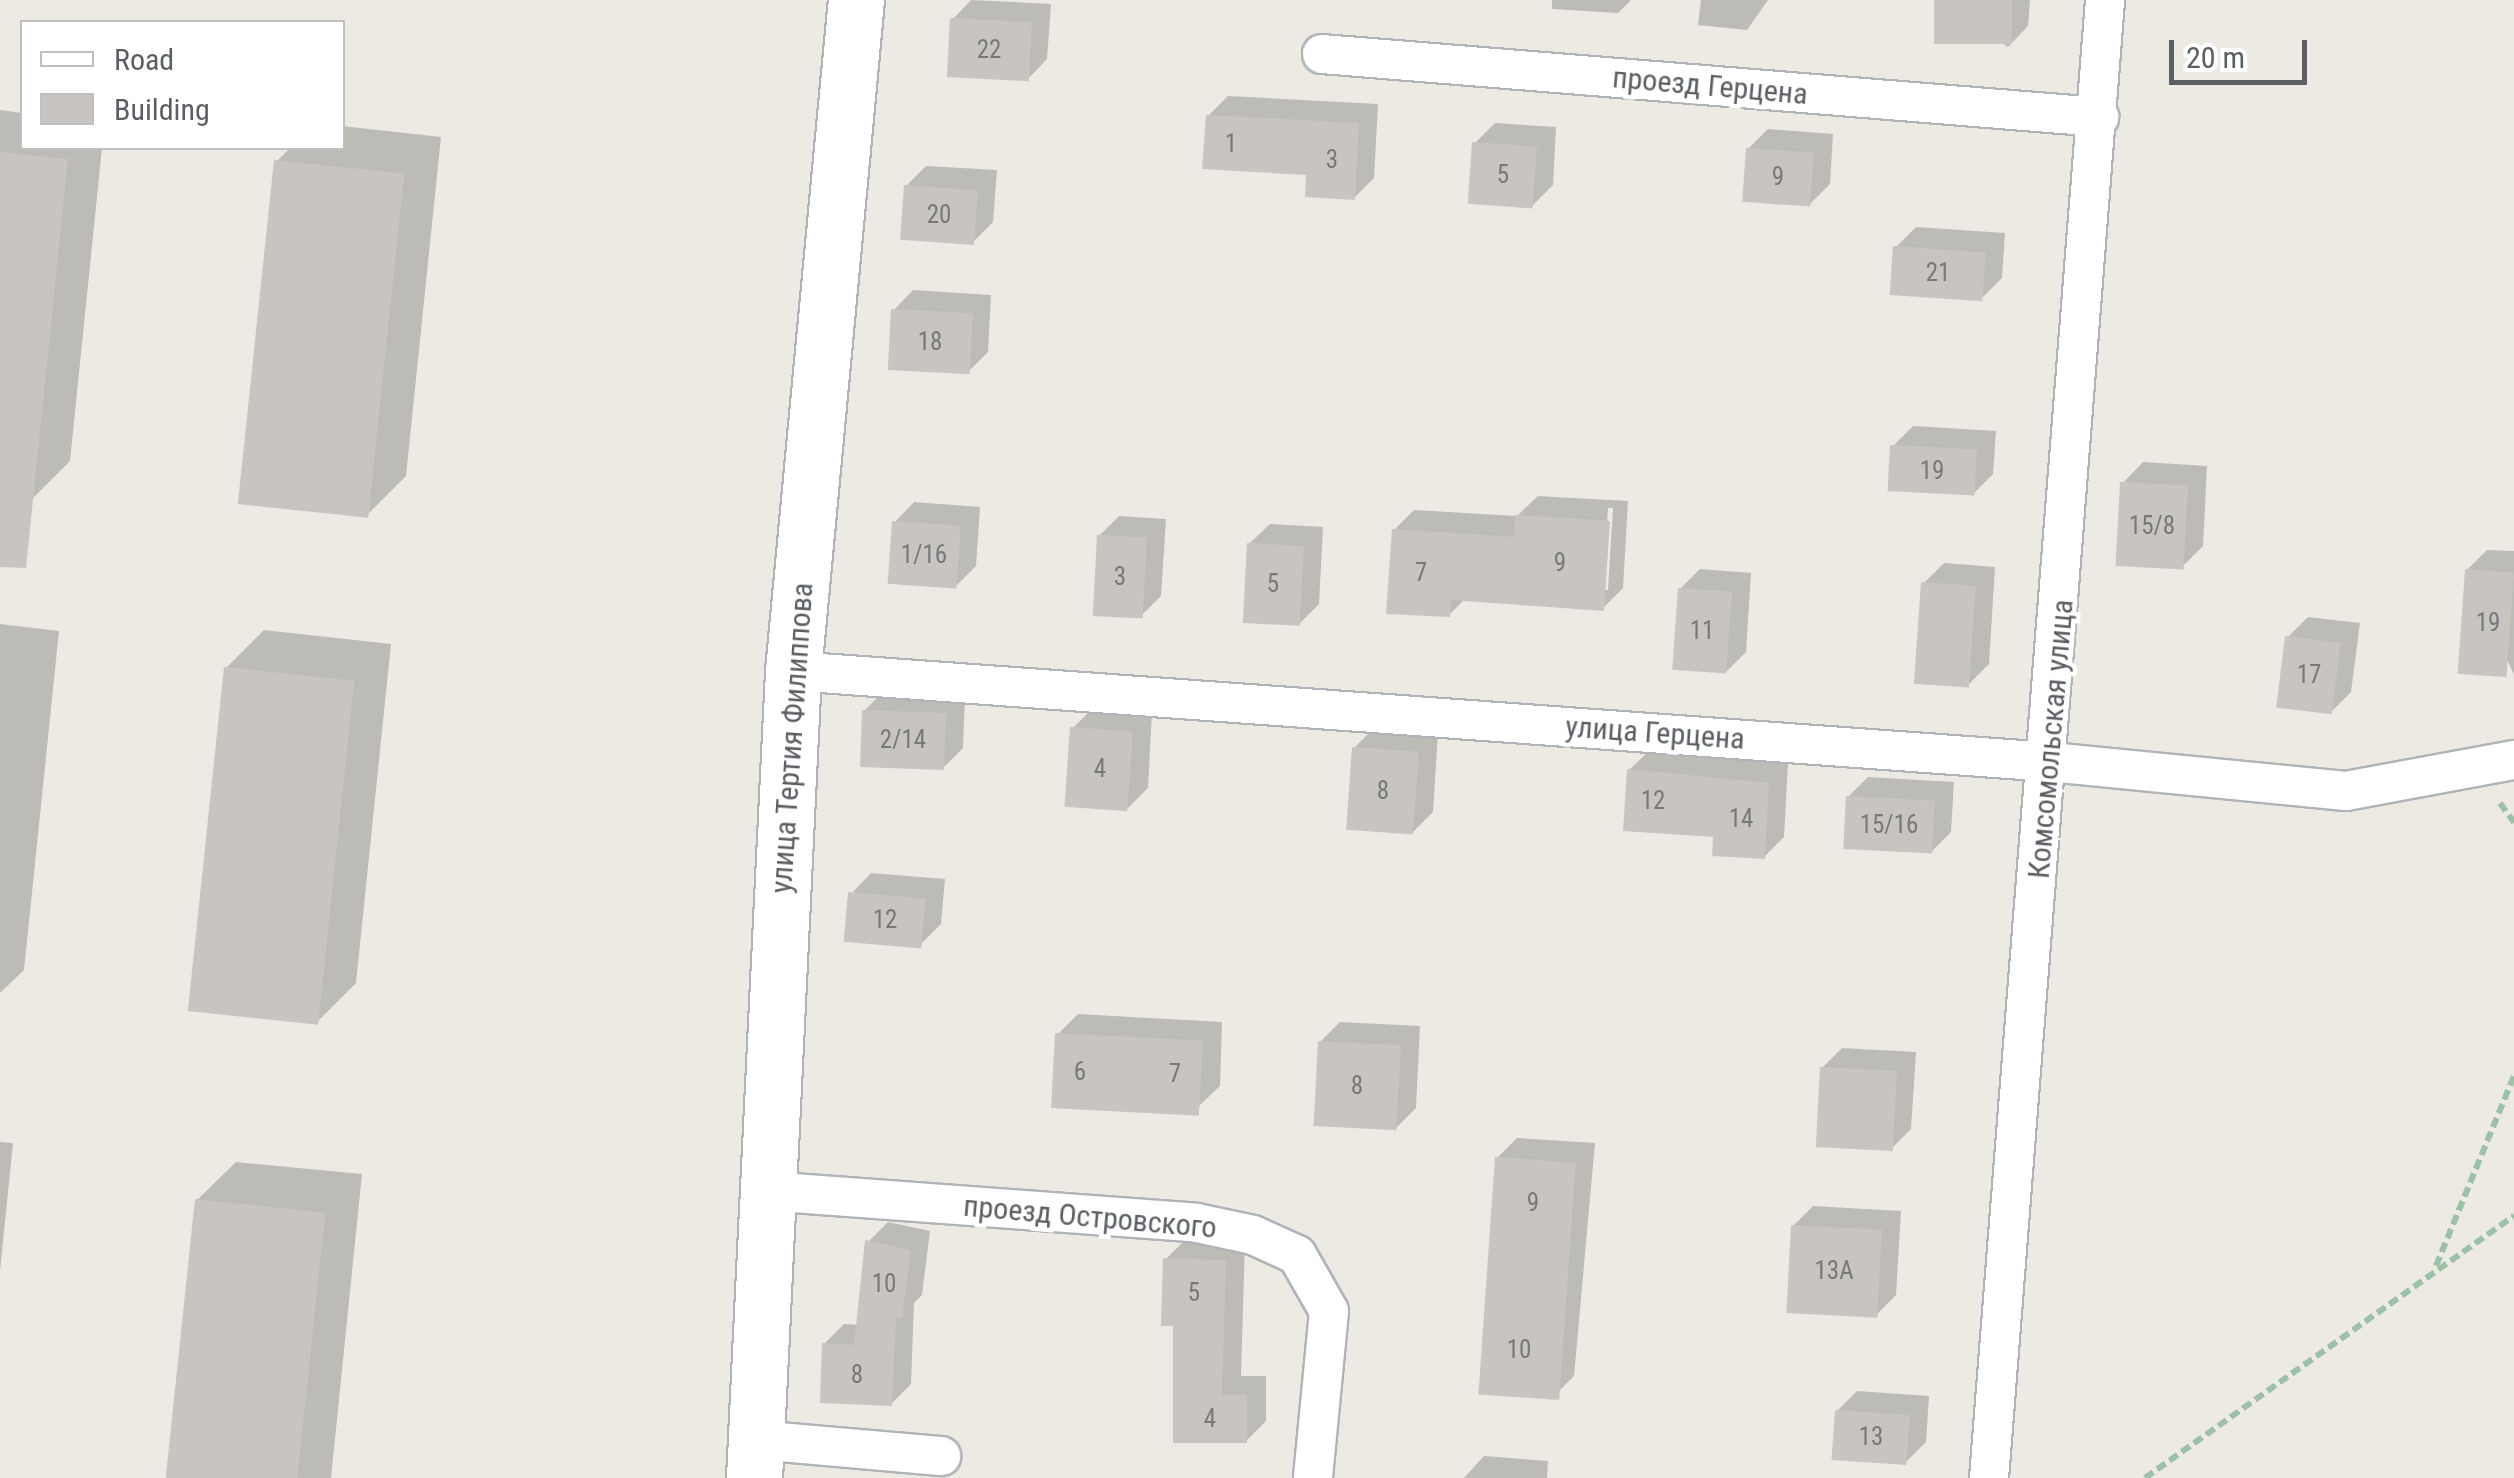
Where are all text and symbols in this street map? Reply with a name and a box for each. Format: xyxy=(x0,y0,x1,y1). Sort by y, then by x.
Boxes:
legend xyxy=(20,20,345,150)
scale bar xyxy=(2174,20,2312,82)
house number: 22 xyxy=(977,35,1001,65)
text: 20 m xyxy=(2186,40,2245,75)
text: Road xyxy=(114,42,174,77)
street label: проезд Герцена xyxy=(1611,60,1809,112)
text: Building xyxy=(114,92,210,127)
house number: 1 xyxy=(1225,129,1237,159)
house number: 3 xyxy=(1326,145,1338,175)
house number: 5 xyxy=(1497,160,1509,190)
house number: 9 xyxy=(1772,162,1784,192)
house number: 20 xyxy=(927,200,951,230)
house number: 21 xyxy=(1926,258,1950,288)
house number: 18 xyxy=(918,327,942,357)
house number: 19 xyxy=(1920,456,1944,486)
house number: 15/8 xyxy=(2129,511,2175,541)
house number: 1/16 xyxy=(901,540,947,570)
house number: 9 xyxy=(1554,548,1566,578)
house number: 7 xyxy=(1415,558,1427,588)
house number: 3 xyxy=(1114,562,1126,592)
house number: 5 xyxy=(1267,569,1279,599)
street label: улица Тертия Филиппова xyxy=(763,581,821,895)
street label: Комсомольская улица xyxy=(2021,598,2081,880)
house number: 19 xyxy=(2476,608,2500,638)
house number: 11 xyxy=(1690,616,1714,646)
house number: 17 xyxy=(2297,660,2321,690)
street label: улица Герцена xyxy=(1564,709,1746,757)
house number: 2/14 xyxy=(880,725,926,755)
house number: 4 xyxy=(1094,754,1106,784)
house number: 8 xyxy=(1377,776,1389,806)
house number: 12 xyxy=(1641,786,1665,816)
house number: 14 xyxy=(1729,804,1753,834)
house number: 15/16 xyxy=(1860,810,1918,840)
house number: 12 xyxy=(873,905,897,935)
house number: 6 xyxy=(1074,1057,1086,1087)
house number: 7 xyxy=(1169,1059,1181,1089)
house number: 8 xyxy=(1351,1071,1363,1101)
street label: проезд Островского xyxy=(962,1188,1218,1246)
house number: 9 xyxy=(1527,1188,1539,1218)
house number: 13А xyxy=(1814,1256,1854,1286)
house number: 10 xyxy=(872,1269,896,1299)
house number: 5 xyxy=(1188,1278,1200,1308)
house number: 10 xyxy=(1507,1335,1531,1365)
house number: 8 xyxy=(851,1360,863,1390)
house number: 4 xyxy=(1204,1404,1216,1434)
house number: 13 xyxy=(1859,1422,1883,1452)

